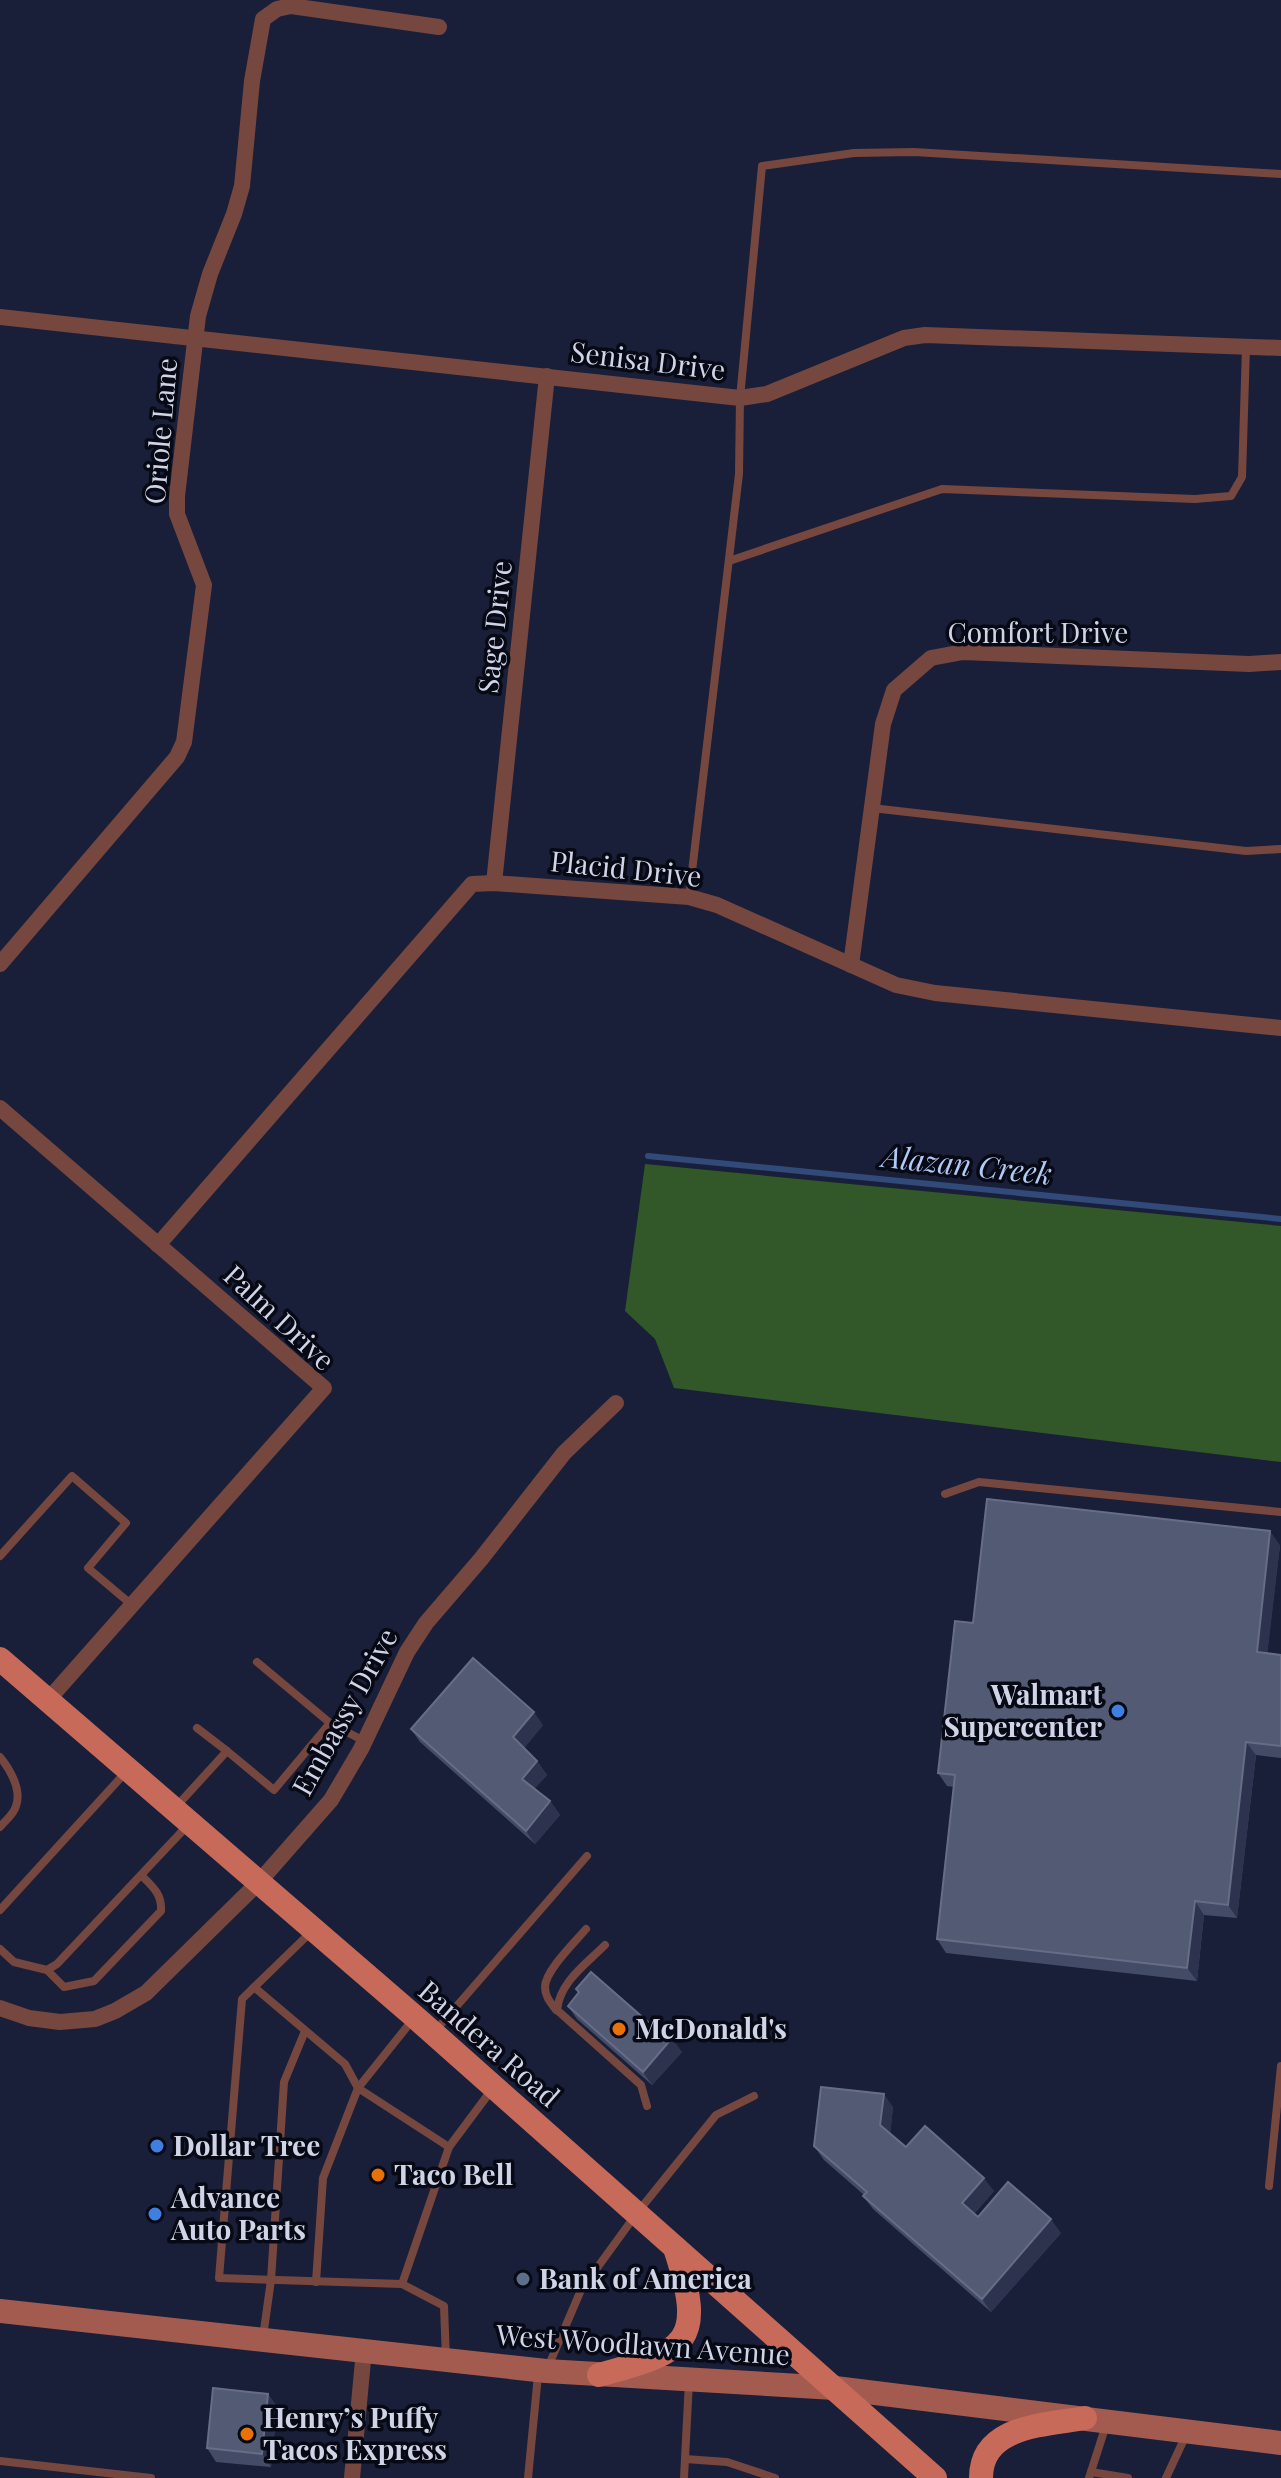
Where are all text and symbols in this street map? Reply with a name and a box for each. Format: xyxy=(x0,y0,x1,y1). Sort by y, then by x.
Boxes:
street label: Senisa Drive xyxy=(569,332,728,387)
street label: Oriole Lane xyxy=(135,356,184,506)
street label: Sage Drive xyxy=(468,559,519,695)
street label: Comfort Drive xyxy=(947,613,1129,650)
street label: Placid Drive xyxy=(549,841,704,894)
water label: Alazan Creek xyxy=(877,1135,1054,1193)
street label: Palm Drive xyxy=(217,1256,343,1378)
street label: Embassy Drive xyxy=(283,1621,405,1801)
place label: Walmart Supercenter xyxy=(943,1675,1102,1744)
marker: Walmart Supercenter xyxy=(1109,1702,1127,1720)
street label: Bandera Road xyxy=(412,1971,568,2114)
place label: McDonald's xyxy=(635,2009,787,2046)
marker: McDonald's xyxy=(610,2020,628,2038)
place label: Dollar Tree xyxy=(173,2126,320,2163)
marker: Dollar Tree xyxy=(148,2137,166,2155)
place label: Taco Bell xyxy=(394,2155,514,2192)
marker: Taco Bell xyxy=(369,2166,387,2184)
place label: Advance Auto Parts xyxy=(170,2178,306,2247)
marker: Advance Auto Parts xyxy=(146,2205,164,2223)
place label: Bank of America xyxy=(539,2259,752,2296)
marker: Bank of America xyxy=(514,2270,532,2288)
street label: West Woodlawn Avenue xyxy=(494,2315,791,2372)
place label: Henry’s Puffy Tacos Express xyxy=(263,2398,447,2467)
marker: Henry’s Puffy Tacos Express xyxy=(238,2425,256,2443)

